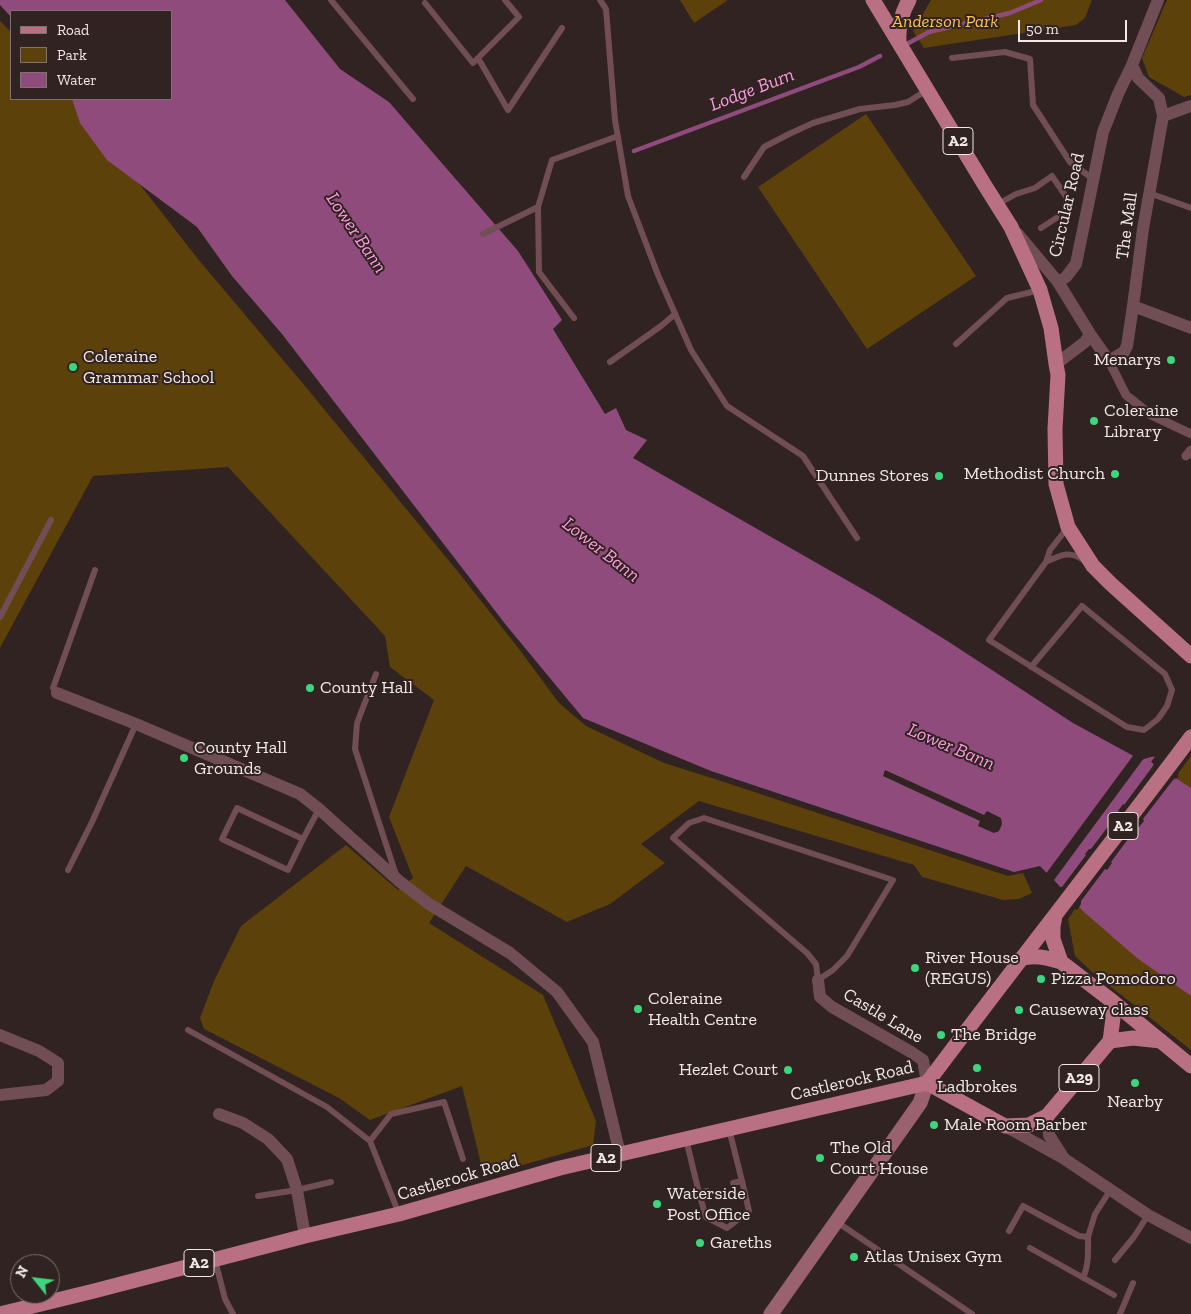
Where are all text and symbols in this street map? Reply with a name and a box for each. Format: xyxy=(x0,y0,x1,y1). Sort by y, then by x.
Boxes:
legend xyxy=(10,10,172,100)
scale bar xyxy=(1021,10,1130,42)
park label: Anderson Park xyxy=(892,11,998,33)
text: 50 m xyxy=(1026,20,1059,38)
text: Road xyxy=(57,21,89,39)
text: Park xyxy=(57,46,87,64)
water label: Lodge Burn xyxy=(707,63,797,117)
text: Water xyxy=(57,71,97,89)
road number: A2 xyxy=(943,128,973,154)
street label: Circular Road xyxy=(1045,151,1089,259)
water label: Lower Bann xyxy=(321,188,391,278)
street label: The Mall xyxy=(1112,191,1142,261)
place label: Coleraine Grammar School xyxy=(83,346,214,388)
place label: Menarys xyxy=(1094,349,1161,371)
marker: Menarys xyxy=(1165,354,1177,366)
marker: Coleraine Grammar School xyxy=(67,361,79,373)
place label: Coleraine Library xyxy=(1104,400,1178,442)
marker: Coleraine Library xyxy=(1088,415,1100,427)
place label: Methodist Church xyxy=(964,463,1105,485)
place label: Dunnes Stores xyxy=(816,465,929,487)
marker: Methodist Church xyxy=(1109,468,1121,480)
marker: Dunnes Stores xyxy=(933,470,945,482)
water label: Lower Bann xyxy=(558,513,644,587)
place label: County Hall xyxy=(320,677,413,699)
marker: County Hall xyxy=(304,682,316,694)
water label: Lower Bann xyxy=(904,719,998,775)
place label: County Hall Grounds xyxy=(194,737,287,780)
marker: County Hall Grounds xyxy=(178,752,190,764)
road number: A2 xyxy=(1108,812,1138,839)
place label: River House (REGUS) xyxy=(925,947,1019,990)
marker: River House (REGUS) xyxy=(909,962,921,974)
place label: Pizza Pomodoro xyxy=(1051,968,1176,990)
marker: Pizza Pomodoro xyxy=(1035,973,1047,985)
street label: Castle Lane xyxy=(839,984,927,1048)
place label: Coleraine Health Centre xyxy=(648,988,757,1030)
place label: Causeway class xyxy=(1029,999,1149,1021)
marker: Coleraine Health Centre xyxy=(632,1003,644,1015)
marker: Causeway class xyxy=(1013,1004,1025,1016)
place label: The Bridge xyxy=(951,1024,1036,1046)
marker: The Bridge xyxy=(935,1029,947,1041)
street label: Castlerock Road xyxy=(788,1056,916,1106)
place label: Hezlet Court xyxy=(679,1059,778,1081)
marker: Ladbrokes xyxy=(971,1062,983,1074)
marker: Hezlet Court xyxy=(782,1064,794,1076)
road number: A29 xyxy=(1059,1064,1099,1092)
place label: Ladbrokes xyxy=(937,1076,1017,1098)
marker: Nearby xyxy=(1129,1077,1141,1089)
place label: Nearby xyxy=(1107,1091,1163,1113)
place label: Male Room Barber xyxy=(944,1114,1087,1136)
marker: Male Room Barber xyxy=(928,1119,940,1131)
place label: The Old Court House xyxy=(830,1137,928,1180)
road number: A2 xyxy=(591,1144,621,1172)
street label: Castlerock Road xyxy=(395,1150,521,1206)
marker: The Old Court House xyxy=(814,1152,826,1164)
place label: Waterside Post Office xyxy=(667,1183,750,1226)
marker: Waterside Post Office xyxy=(651,1198,663,1210)
place label: Gareths xyxy=(710,1232,772,1254)
marker: Gareths xyxy=(694,1237,706,1249)
place label: Atlas Unisex Gym xyxy=(864,1246,1002,1268)
road number: A2 xyxy=(184,1250,214,1276)
marker: Atlas Unisex Gym xyxy=(848,1251,860,1263)
north arrow xyxy=(10,1254,60,1304)
text: N xyxy=(12,1263,32,1281)

